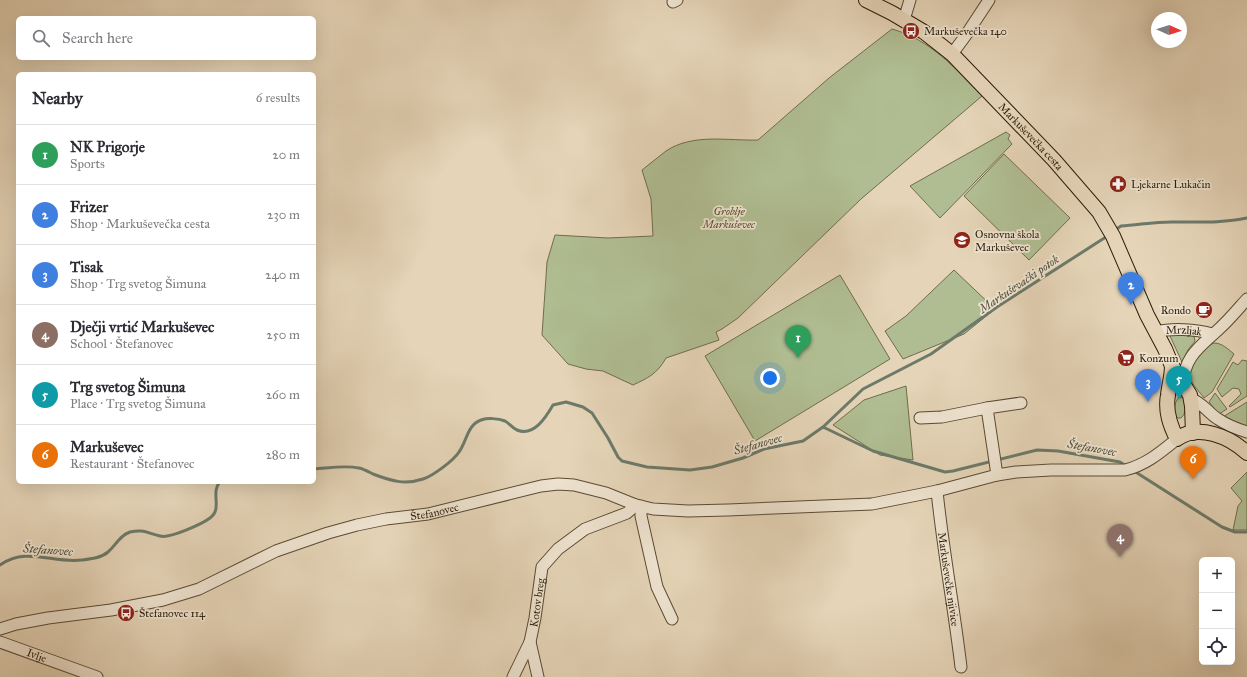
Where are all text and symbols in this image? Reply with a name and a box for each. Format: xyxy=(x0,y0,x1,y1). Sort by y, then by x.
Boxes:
north arrow xyxy=(1151,12,1187,48)
search box xyxy=(16,16,316,60)
bus stop icon: Markuševečka 140 xyxy=(901,21,921,41)
place label: Markuševečka 140 xyxy=(924,25,1007,38)
icon: search xyxy=(30,27,52,49)
text: Search here xyxy=(62,29,133,47)
text: Nearby xyxy=(32,88,83,109)
text: 6 results xyxy=(256,90,300,106)
street label: Markuševečka cesta xyxy=(996,100,1066,173)
text: NK Prigorje xyxy=(70,138,145,156)
text: 1 xyxy=(42,147,48,163)
text: 20 m xyxy=(272,147,300,163)
text: Sports xyxy=(70,156,105,172)
pharmacy icon: Ljekarne Lukačin xyxy=(1108,174,1128,194)
place label: Ljekarne Lukačin xyxy=(1131,178,1211,191)
text: Frizer xyxy=(70,198,108,216)
park label: Groblje Markuševec xyxy=(702,205,756,231)
text: 2 xyxy=(42,207,48,223)
text: 230 m xyxy=(267,207,300,223)
text: Shop · Markuševečka cesta xyxy=(70,216,210,232)
place label: Osnovna škola Markuševec xyxy=(975,228,1040,254)
school or university icon: Osnovna škola Markuševec xyxy=(952,230,972,250)
water label: Markuševački potok xyxy=(976,252,1063,317)
text: Tisak xyxy=(70,258,103,276)
text: 3 xyxy=(42,267,48,283)
text: 240 m xyxy=(265,267,300,283)
pin: 2 xyxy=(1118,272,1144,305)
text: Shop · Trg svetog Šimuna xyxy=(70,276,206,292)
cafe icon: Rondo xyxy=(1194,300,1214,320)
place label: Rondo xyxy=(1161,304,1191,317)
text: Dječji vrtić Markuševec xyxy=(70,318,214,336)
street label: Mrzljak xyxy=(1165,323,1204,339)
pin: 1 xyxy=(785,325,811,358)
text: 4 xyxy=(41,327,49,343)
text: 250 m xyxy=(266,327,300,343)
text: School · Štefanovec xyxy=(70,336,173,352)
supermarket icon: Konzum xyxy=(1116,348,1136,368)
place label: Konzum xyxy=(1139,352,1179,365)
pin: 5 xyxy=(1166,366,1192,399)
your location xyxy=(760,368,780,388)
pin: 3 xyxy=(1135,369,1161,402)
text: Trg svetog Šimuna xyxy=(70,378,185,396)
text: 5 xyxy=(42,387,48,403)
text: 260 m xyxy=(266,387,300,403)
text: Place · Trg svetog Šimuna xyxy=(70,396,206,412)
water label: Štefanovec xyxy=(731,428,784,458)
water label: Štefanovec xyxy=(1065,435,1119,459)
text: Markuševec xyxy=(70,438,144,456)
pin: 6 xyxy=(1180,446,1206,479)
text: 6 xyxy=(42,447,48,463)
text: 280 m xyxy=(265,447,300,463)
text: Restaurant · Štefanovec xyxy=(70,456,195,472)
street label: Štefanovec xyxy=(409,501,460,523)
pin: 4 xyxy=(1107,524,1133,557)
street label: Markuševečke njivice xyxy=(935,531,962,628)
water label: Štefanovec xyxy=(22,539,74,559)
map controls xyxy=(1199,557,1235,665)
button: + xyxy=(1199,557,1235,593)
street label: Kotov breg xyxy=(527,576,548,628)
button: − xyxy=(1199,593,1235,629)
bus stop icon: Štefanovec 114 xyxy=(116,603,136,623)
place label: Štefanovec 114 xyxy=(139,606,206,620)
button: locate xyxy=(1199,629,1235,665)
street label: Ivlje xyxy=(25,646,49,665)

